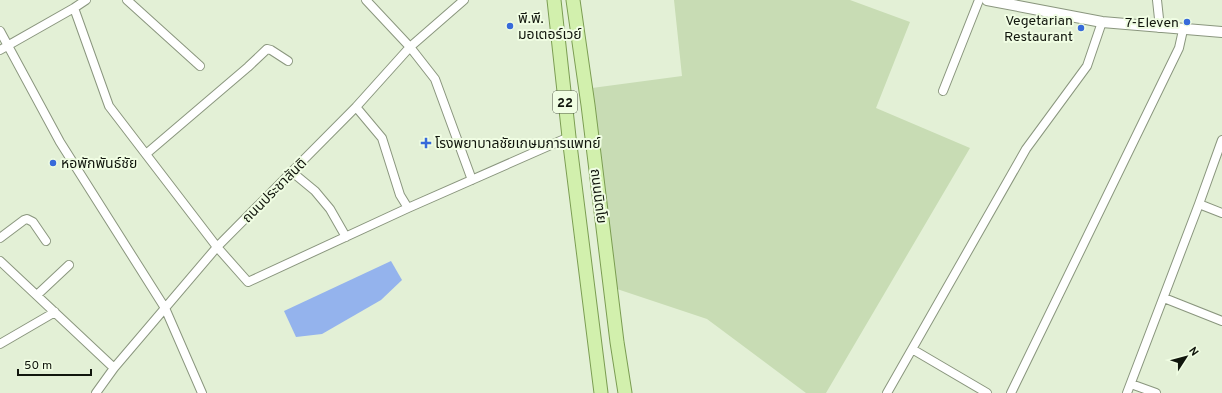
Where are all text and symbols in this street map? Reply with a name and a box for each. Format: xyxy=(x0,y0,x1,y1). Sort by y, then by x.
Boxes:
place label: พี.พี. มอเตอร์เวย์ xyxy=(518,11,582,44)
place label: Vegetarian Restaurant xyxy=(1004,13,1073,46)
place label: 7-Eleven xyxy=(1125,15,1179,32)
marker: 7-Eleven xyxy=(1182,17,1192,27)
marker: พี.พี. มอเตอร์เวย์ xyxy=(505,21,515,31)
marker: Vegetarian Restaurant xyxy=(1076,23,1086,33)
road number: 22 xyxy=(553,91,577,113)
place label: โรงพยาบาลชัยเกษมการแพทย์ xyxy=(435,136,601,153)
marker: โรงพยาบาลชัยเกษมการแพทย์ xyxy=(420,137,432,149)
street label: ถนนประชาสันติ xyxy=(239,155,311,227)
place label: หอพักพันธ์ชัย xyxy=(61,156,137,173)
marker: หอพักพันธ์ชัย xyxy=(48,158,58,168)
street label: ถนนนิตโย xyxy=(586,168,609,225)
north arrow xyxy=(1166,337,1206,377)
text: N xyxy=(1185,344,1201,359)
scale bar xyxy=(18,351,91,377)
text: 50 m xyxy=(24,358,52,374)

